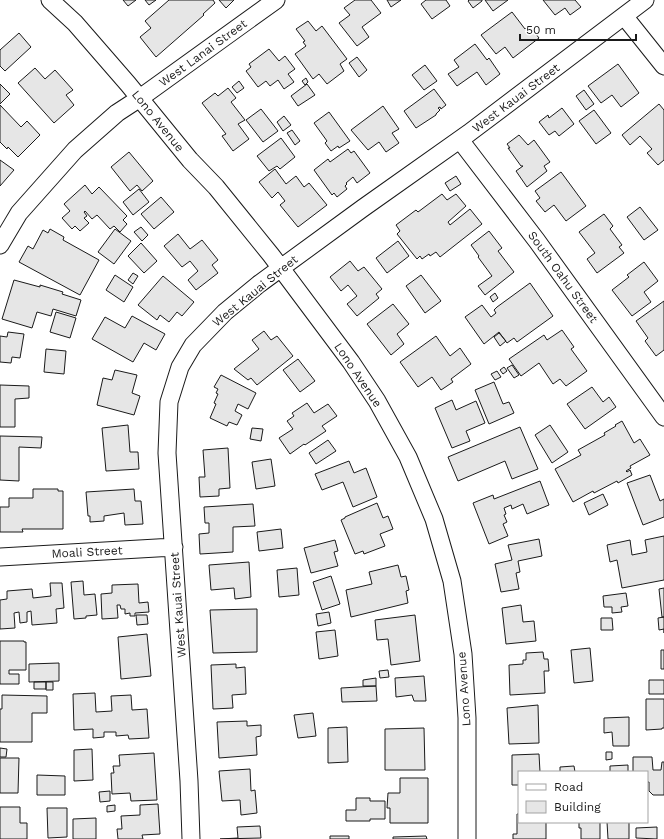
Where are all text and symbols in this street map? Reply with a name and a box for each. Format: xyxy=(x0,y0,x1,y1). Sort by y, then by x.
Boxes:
street label: West Lanai Street xyxy=(156,16,250,90)
scale bar xyxy=(520,16,636,42)
text: 50 m xyxy=(526,23,556,37)
street label: West Kauai Street xyxy=(470,61,562,135)
street label: Lono Avenue xyxy=(129,87,187,155)
street label: South Oahu Street xyxy=(525,229,601,325)
street label: West Kauai Street xyxy=(210,252,300,330)
street label: Lono Avenue xyxy=(331,340,385,410)
street label: Moali Street xyxy=(51,543,123,561)
street label: West Kauai Street xyxy=(167,552,189,658)
street label: Lono Avenue xyxy=(454,651,474,727)
legend xyxy=(518,771,648,823)
text: Road xyxy=(554,780,583,794)
text: Building xyxy=(554,800,601,814)

